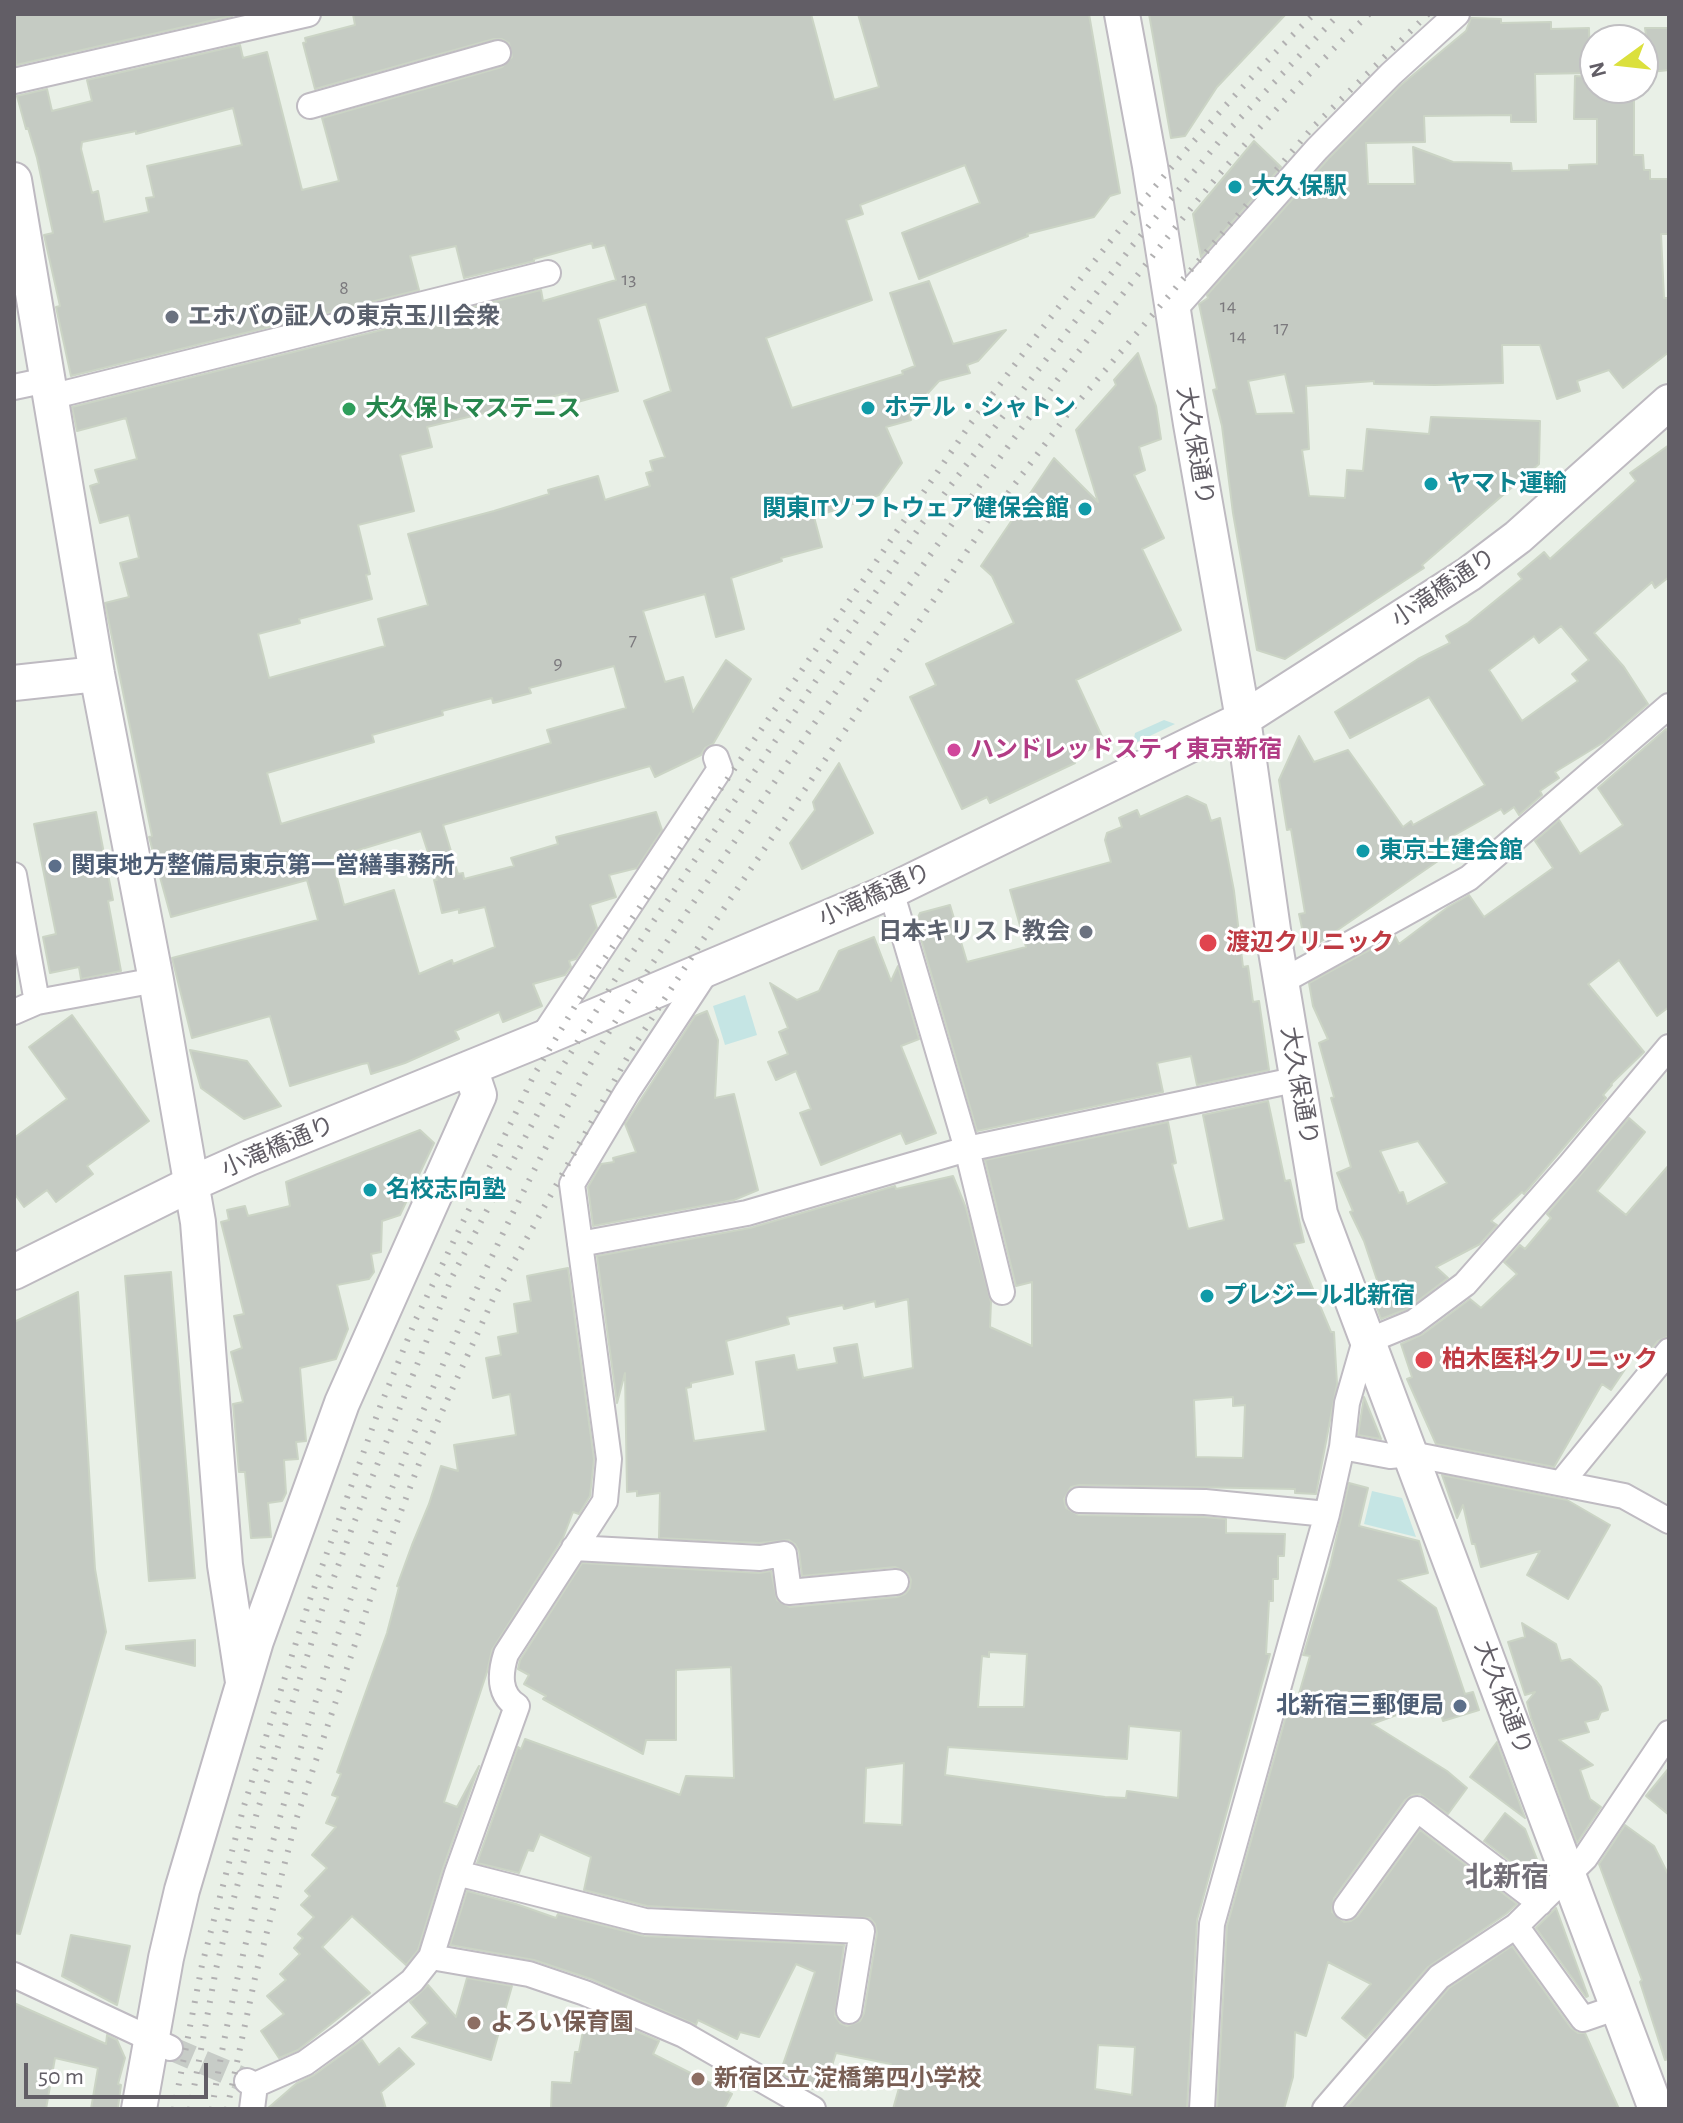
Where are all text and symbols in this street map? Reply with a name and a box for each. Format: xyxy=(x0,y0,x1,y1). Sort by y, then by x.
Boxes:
north arrow xyxy=(1579,24,1659,104)
text: N xyxy=(1585,59,1610,80)
place label: 大久保駅 xyxy=(1251,173,1347,201)
marker: 大久保駅 xyxy=(1226,178,1244,196)
house number: 13 xyxy=(621,267,637,291)
house number: 8 xyxy=(339,276,349,300)
house number: 14 xyxy=(1220,294,1236,318)
place label: エホバの証人の東京玉川会衆 xyxy=(188,303,500,331)
marker: エホバの証人の東京玉川会衆 xyxy=(163,308,181,326)
house number: 17 xyxy=(1273,316,1289,340)
house number: 14 xyxy=(1230,324,1246,348)
street label: 大久保通り xyxy=(1170,384,1220,508)
place label: ホテル・シャトン xyxy=(884,394,1076,422)
place label: 大久保トマステニス xyxy=(365,395,581,423)
marker: ホテル・シャトン xyxy=(859,399,877,417)
marker: 大久保トマステニス xyxy=(340,400,358,418)
place label: ヤマト運輸 xyxy=(1447,470,1567,498)
marker: ヤマト運輸 xyxy=(1422,475,1440,493)
place label: 関東ITソフトウェア健保会館 xyxy=(762,495,1069,523)
marker: 関東ITソフトウェア健保会館 xyxy=(1076,500,1094,518)
street label: 小滝橋通り xyxy=(1386,543,1502,633)
house number: 7 xyxy=(629,628,637,652)
house number: 9 xyxy=(553,651,563,675)
place label: ハンドレッドスティ東京新宿 xyxy=(970,736,1282,764)
marker: ハンドレッドスティ東京新宿 xyxy=(945,741,963,759)
place label: 東京土建会館 xyxy=(1379,837,1523,865)
marker: 東京土建会館 xyxy=(1354,842,1372,860)
place label: 関東地方整備局東京第一営繕事務所 xyxy=(71,852,455,880)
marker: 関東地方整備局東京第一営繕事務所 xyxy=(46,857,64,875)
street label: 小滝橋通り xyxy=(814,857,936,933)
place label: 日本キリスト教会 xyxy=(878,918,1070,946)
marker: 日本キリスト教会 xyxy=(1077,923,1095,941)
place label: 渡辺クリニック xyxy=(1226,929,1394,957)
marker: 渡辺クリニック xyxy=(1197,932,1219,954)
street label: 大久保通り xyxy=(1274,1024,1324,1148)
street label: 小滝橋通り xyxy=(217,1110,339,1184)
place label: 名校志向塾 xyxy=(386,1176,506,1204)
marker: 名校志向塾 xyxy=(361,1181,379,1199)
place label: プレジール北新宿 xyxy=(1223,1282,1415,1310)
marker: プレジール北新宿 xyxy=(1198,1287,1216,1305)
place label: 柏木医科クリニック xyxy=(1442,1346,1658,1374)
marker: 柏木医科クリニック xyxy=(1413,1349,1435,1371)
street label: 大久保通り xyxy=(1468,1637,1538,1759)
place label: 北新宿三郵便局 xyxy=(1276,1692,1444,1720)
marker: 北新宿三郵便局 xyxy=(1451,1697,1469,1715)
district label: 北新宿 xyxy=(1465,1861,1549,1895)
place label: よろい保育園 xyxy=(490,2009,634,2037)
marker: よろい保育園 xyxy=(465,2014,483,2032)
scale bar xyxy=(28,2047,212,2097)
text: 50 m xyxy=(38,2065,84,2089)
place label: 新宿区立 淀橋第四小学校 xyxy=(714,2065,982,2093)
marker: 新宿区立 淀橋第四小学校 xyxy=(689,2070,707,2088)

